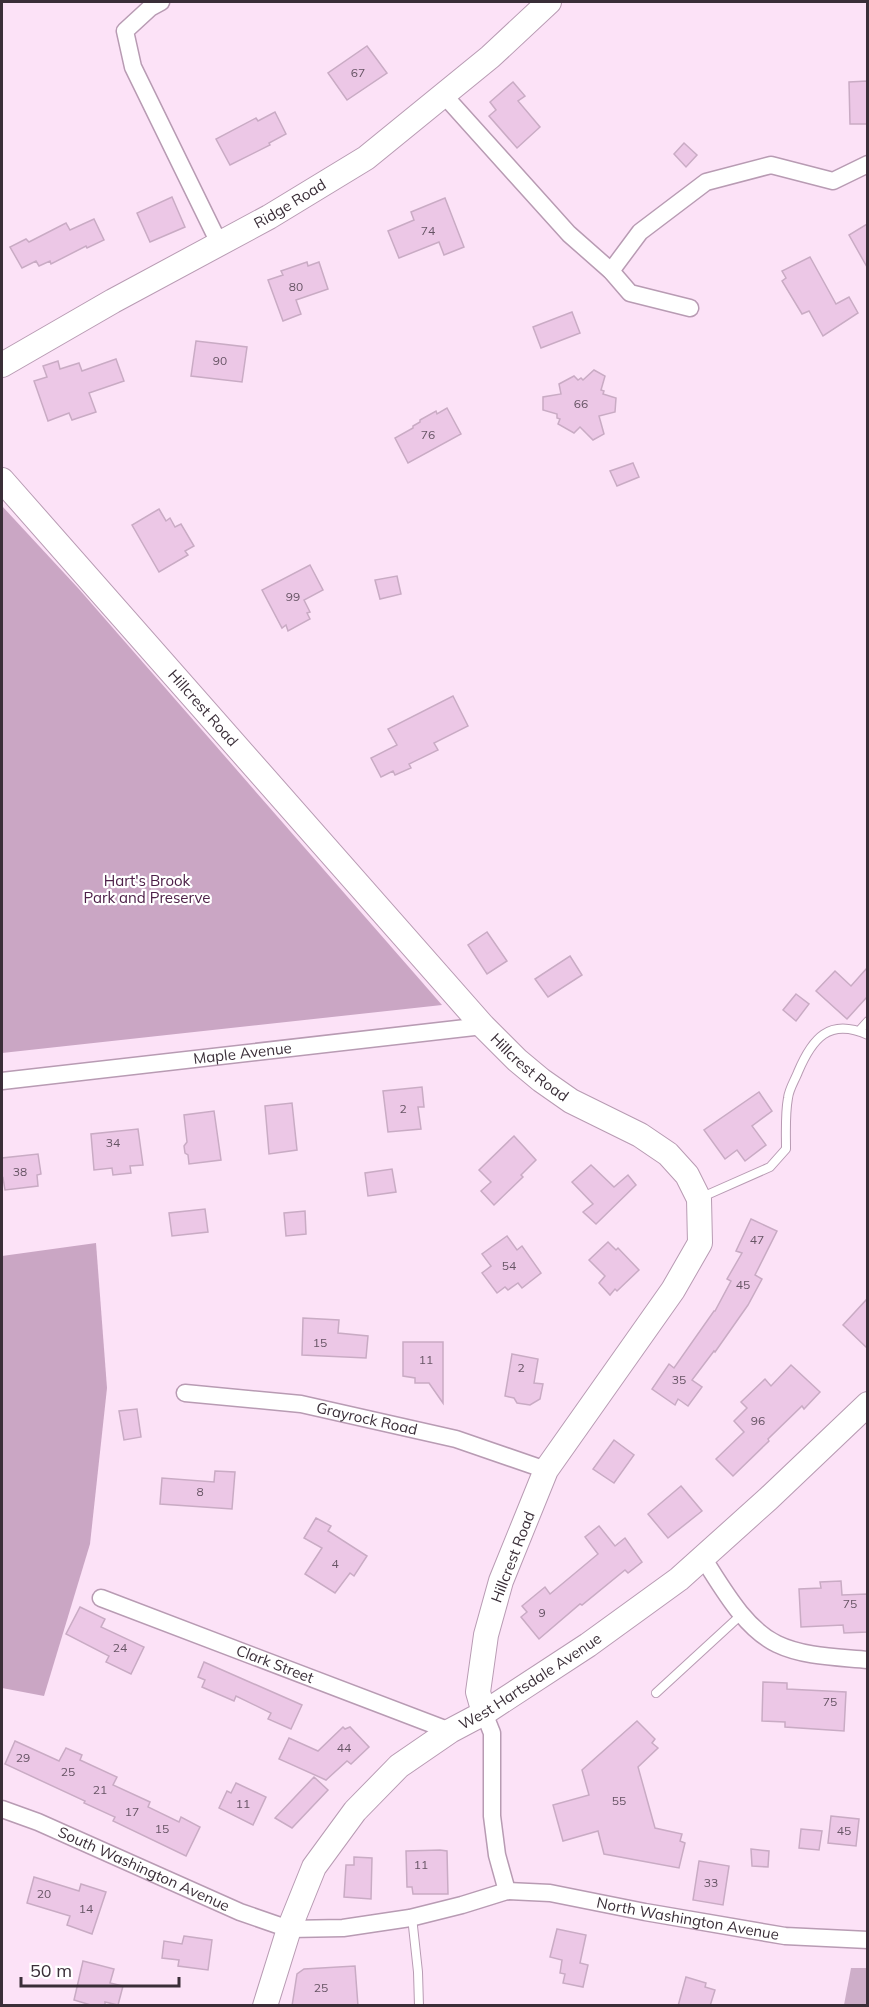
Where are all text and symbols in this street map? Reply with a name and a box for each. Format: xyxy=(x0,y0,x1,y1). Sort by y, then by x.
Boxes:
house number: 67 xyxy=(351,65,365,80)
street label: Ridge Road xyxy=(250,175,329,232)
house number: 74 xyxy=(421,223,435,238)
house number: 80 xyxy=(289,279,303,294)
house number: 90 xyxy=(213,353,227,368)
house number: 66 xyxy=(574,396,588,411)
house number: 76 xyxy=(421,427,435,442)
house number: 99 xyxy=(286,589,300,604)
street label: Hillcrest Road xyxy=(164,665,242,750)
park label: Hart's Brook Park and Preserve xyxy=(84,871,210,907)
street label: Hillcrest Road xyxy=(487,1029,572,1105)
street label: Maple Avenue xyxy=(192,1038,293,1068)
house number: 2 xyxy=(399,1101,407,1116)
house number: 34 xyxy=(106,1135,120,1150)
house number: 38 xyxy=(13,1164,27,1179)
house number: 47 xyxy=(750,1232,764,1247)
house number: 54 xyxy=(502,1258,516,1273)
house number: 45 xyxy=(736,1277,750,1292)
house number: 15 xyxy=(313,1335,327,1350)
house number: 11 xyxy=(419,1352,433,1367)
house number: 2 xyxy=(517,1360,525,1375)
house number: 35 xyxy=(672,1372,686,1387)
street label: Grayrock Road xyxy=(315,1398,419,1439)
house number: 96 xyxy=(751,1413,765,1428)
house number: 8 xyxy=(196,1484,204,1499)
street label: Hillcrest Road xyxy=(486,1508,539,1605)
house number: 4 xyxy=(331,1556,339,1571)
house number: 75 xyxy=(843,1596,857,1611)
house number: 9 xyxy=(538,1605,546,1620)
street label: West Hartsdale Avenue xyxy=(455,1628,605,1734)
house number: 24 xyxy=(113,1640,127,1655)
street label: Clark Street xyxy=(234,1640,316,1687)
house number: 75 xyxy=(823,1694,837,1709)
house number: 44 xyxy=(337,1740,351,1755)
house number: 29 xyxy=(16,1750,30,1765)
house number: 25 xyxy=(61,1764,75,1779)
house number: 21 xyxy=(93,1782,107,1797)
house number: 55 xyxy=(612,1793,626,1808)
house number: 11 xyxy=(236,1796,250,1811)
house number: 17 xyxy=(125,1804,139,1819)
house number: 15 xyxy=(155,1821,169,1836)
street label: South Washington Avenue xyxy=(55,1822,233,1915)
house number: 45 xyxy=(837,1823,851,1838)
house number: 11 xyxy=(414,1857,428,1872)
house number: 33 xyxy=(704,1875,718,1890)
house number: 20 xyxy=(37,1886,51,1901)
street label: North Washington Avenue xyxy=(595,1893,781,1944)
house number: 14 xyxy=(79,1901,93,1916)
scale bar xyxy=(21,1950,178,1988)
text: 50 m xyxy=(30,1959,72,1982)
house number: 25 xyxy=(314,1980,328,1995)

